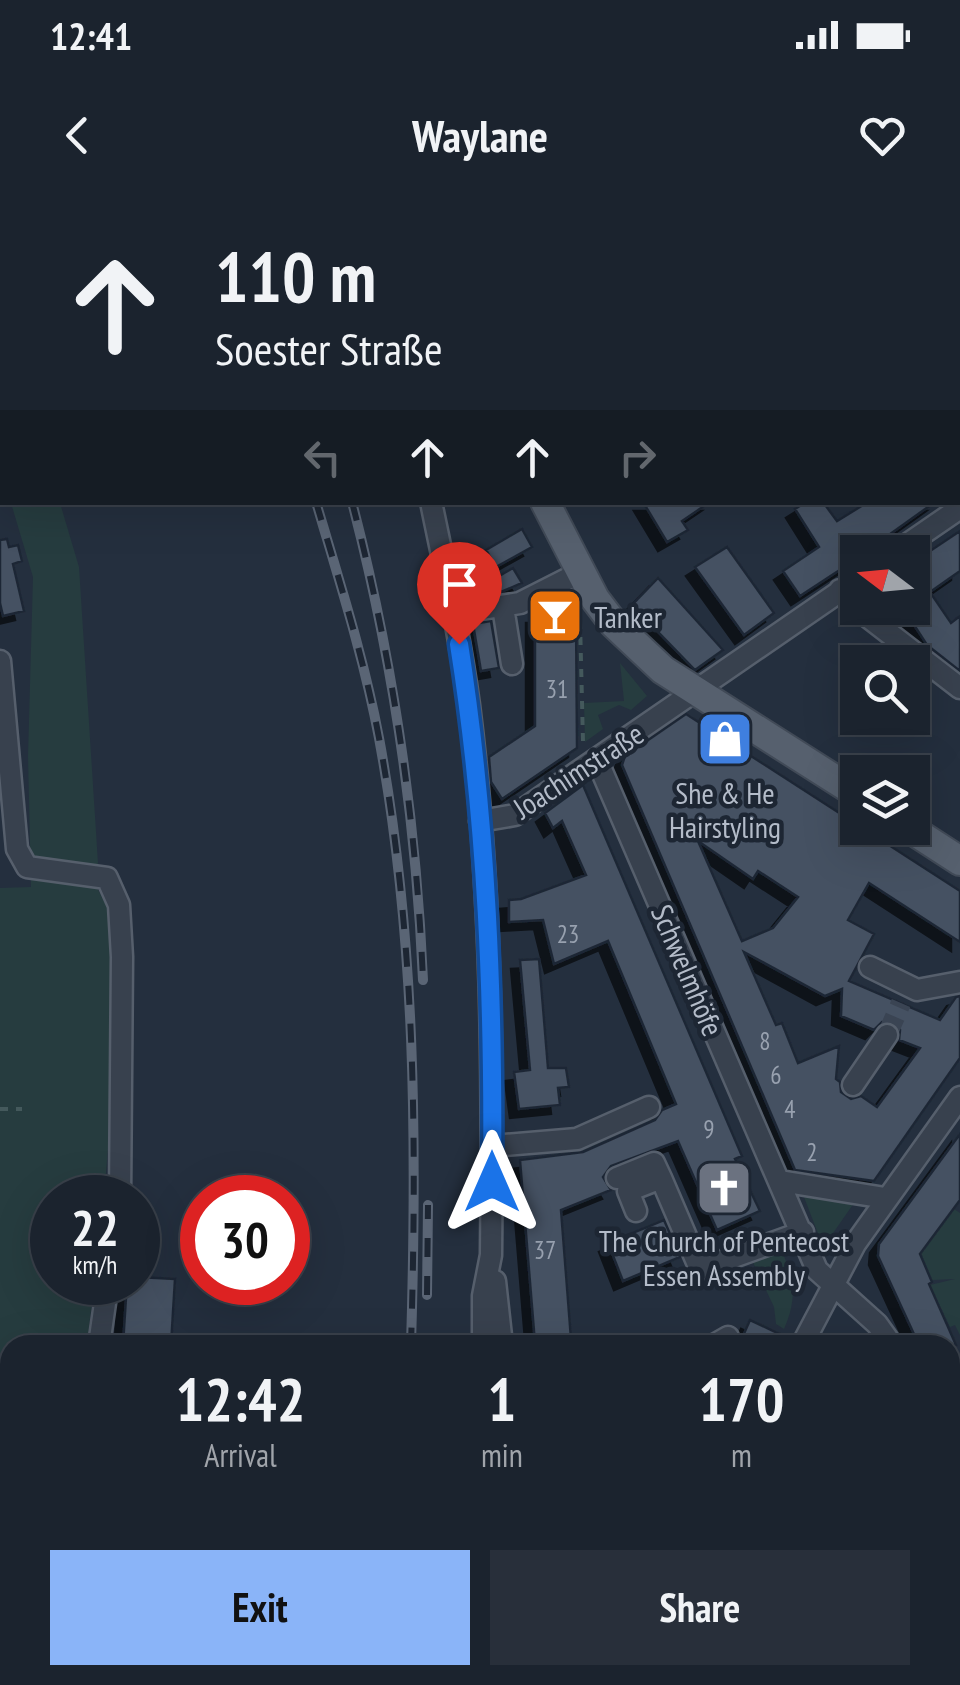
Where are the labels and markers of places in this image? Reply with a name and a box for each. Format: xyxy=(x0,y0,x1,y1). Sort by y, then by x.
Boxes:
pin xyxy=(417,542,502,645)
bar icon: Tanker xyxy=(525,586,585,646)
place label: Tanker xyxy=(594,597,663,636)
shop icon: She & He Hairstyling xyxy=(695,709,755,769)
place label: She & He Hairstyling xyxy=(669,773,781,846)
church icon: The Church of Pentecost Essen Assembly xyxy=(694,1158,754,1218)
place label: The Church of Pentecost Essen Assembly xyxy=(599,1221,850,1294)

